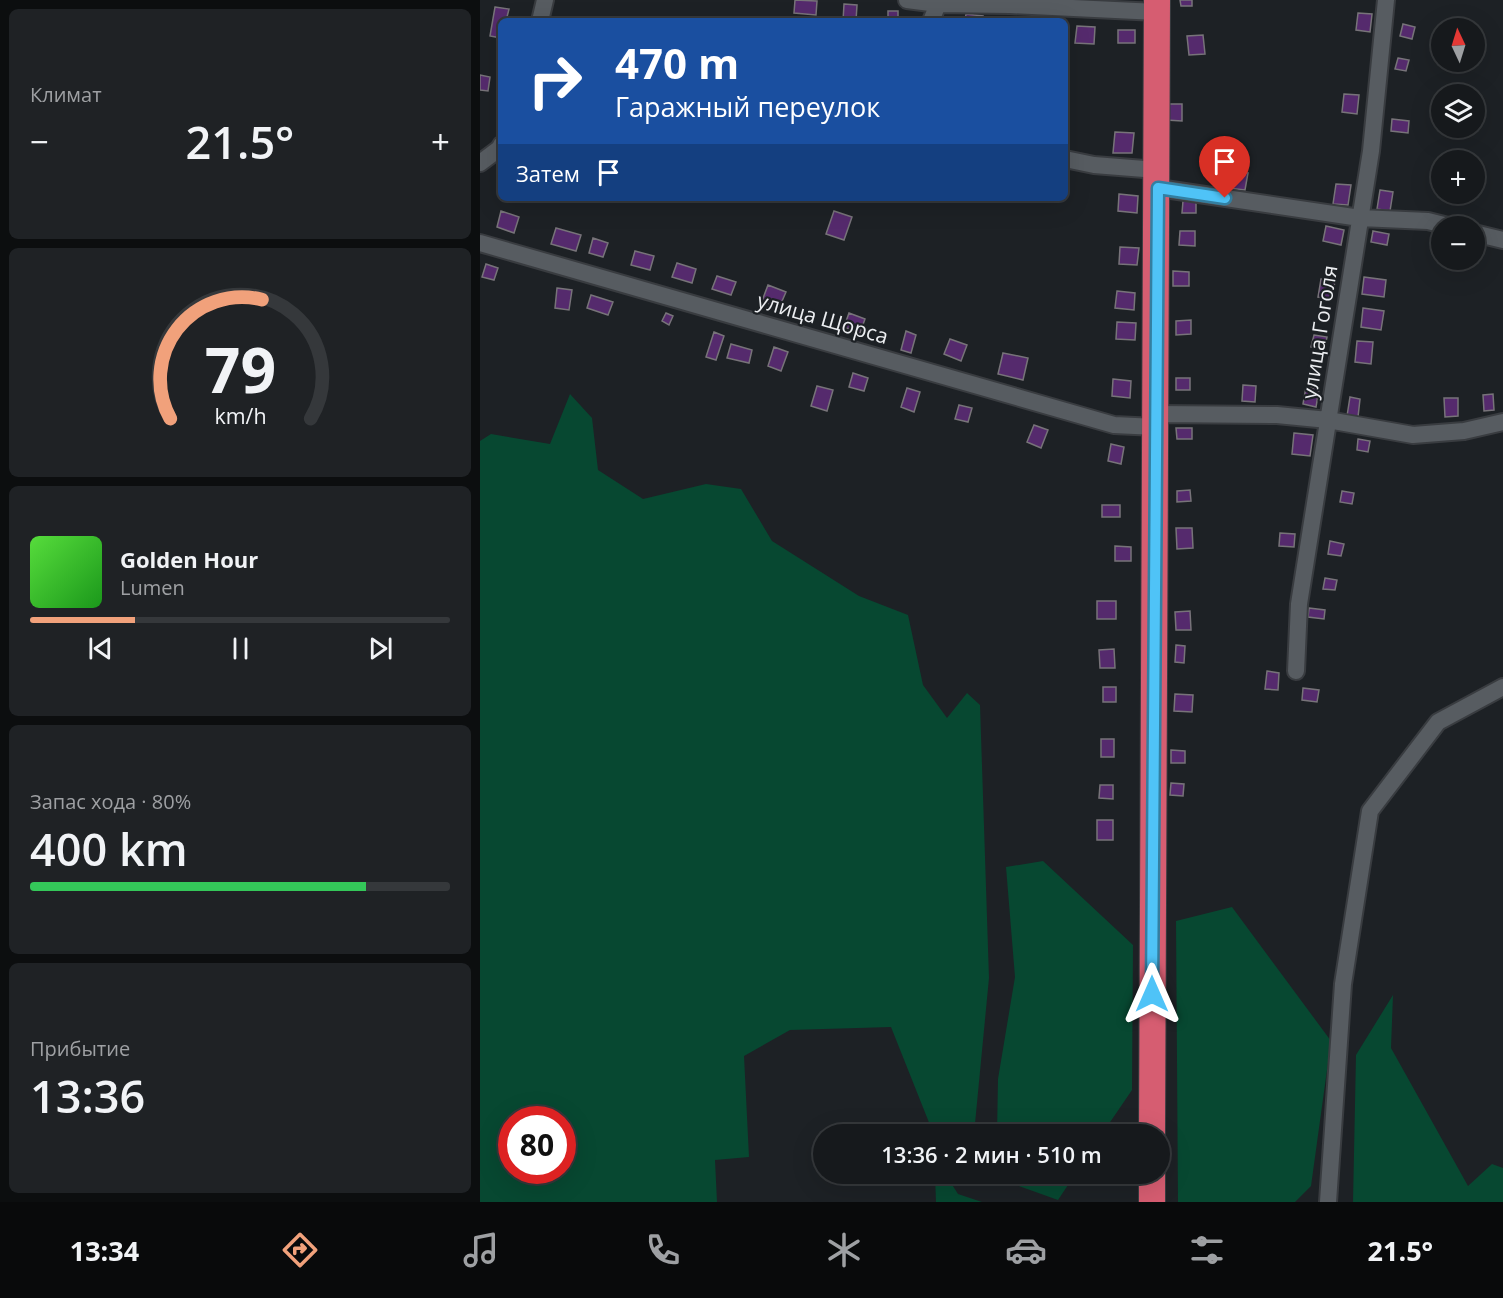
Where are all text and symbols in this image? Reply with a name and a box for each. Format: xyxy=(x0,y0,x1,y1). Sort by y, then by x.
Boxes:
north arrow xyxy=(1431,18,1485,72)
map controls xyxy=(1431,18,1485,270)
text: 470 m xyxy=(615,34,739,91)
icon: right xyxy=(516,42,594,120)
text: Климат xyxy=(30,81,102,108)
button: layers xyxy=(1431,84,1485,138)
text: Гаражный переулок xyxy=(615,88,880,125)
text: 21.5° xyxy=(186,111,294,172)
text: − xyxy=(30,119,49,164)
text: + xyxy=(431,119,450,164)
pin xyxy=(1199,136,1250,198)
icon: arrive xyxy=(1208,145,1241,178)
button: + xyxy=(1431,150,1485,204)
icon: arrive xyxy=(592,156,625,189)
text: Затем xyxy=(516,158,580,188)
button: − xyxy=(1431,216,1485,270)
street label: улица Гоголя xyxy=(1295,263,1343,401)
street label: улица Щорса xyxy=(754,286,892,350)
text: 79 xyxy=(204,327,276,412)
text: km/h xyxy=(214,402,266,431)
text: Golden Hour xyxy=(120,544,258,574)
text: Lumen xyxy=(120,574,185,601)
icon: previous xyxy=(84,632,117,665)
icon: pause xyxy=(224,632,257,665)
icon: next xyxy=(364,632,397,665)
text: Запас хода · 80% xyxy=(30,788,191,815)
text: 400 km xyxy=(30,818,188,879)
position arrow xyxy=(1120,962,1184,1026)
text: Прибытие xyxy=(30,1035,130,1062)
text: 13:36 xyxy=(30,1065,145,1126)
speed limit sign: 80 xyxy=(498,1106,576,1184)
text: 13:36 · 2 мин · 510 m xyxy=(881,1139,1102,1169)
icon: directions xyxy=(279,1229,321,1271)
icon: music xyxy=(460,1229,502,1271)
icon: phone xyxy=(642,1229,684,1271)
icon: climate xyxy=(823,1229,865,1271)
icon: car xyxy=(1005,1229,1047,1271)
icon: filters xyxy=(1186,1229,1228,1271)
text: 13:34 xyxy=(70,1232,139,1269)
text: 21.5° xyxy=(1368,1232,1433,1269)

